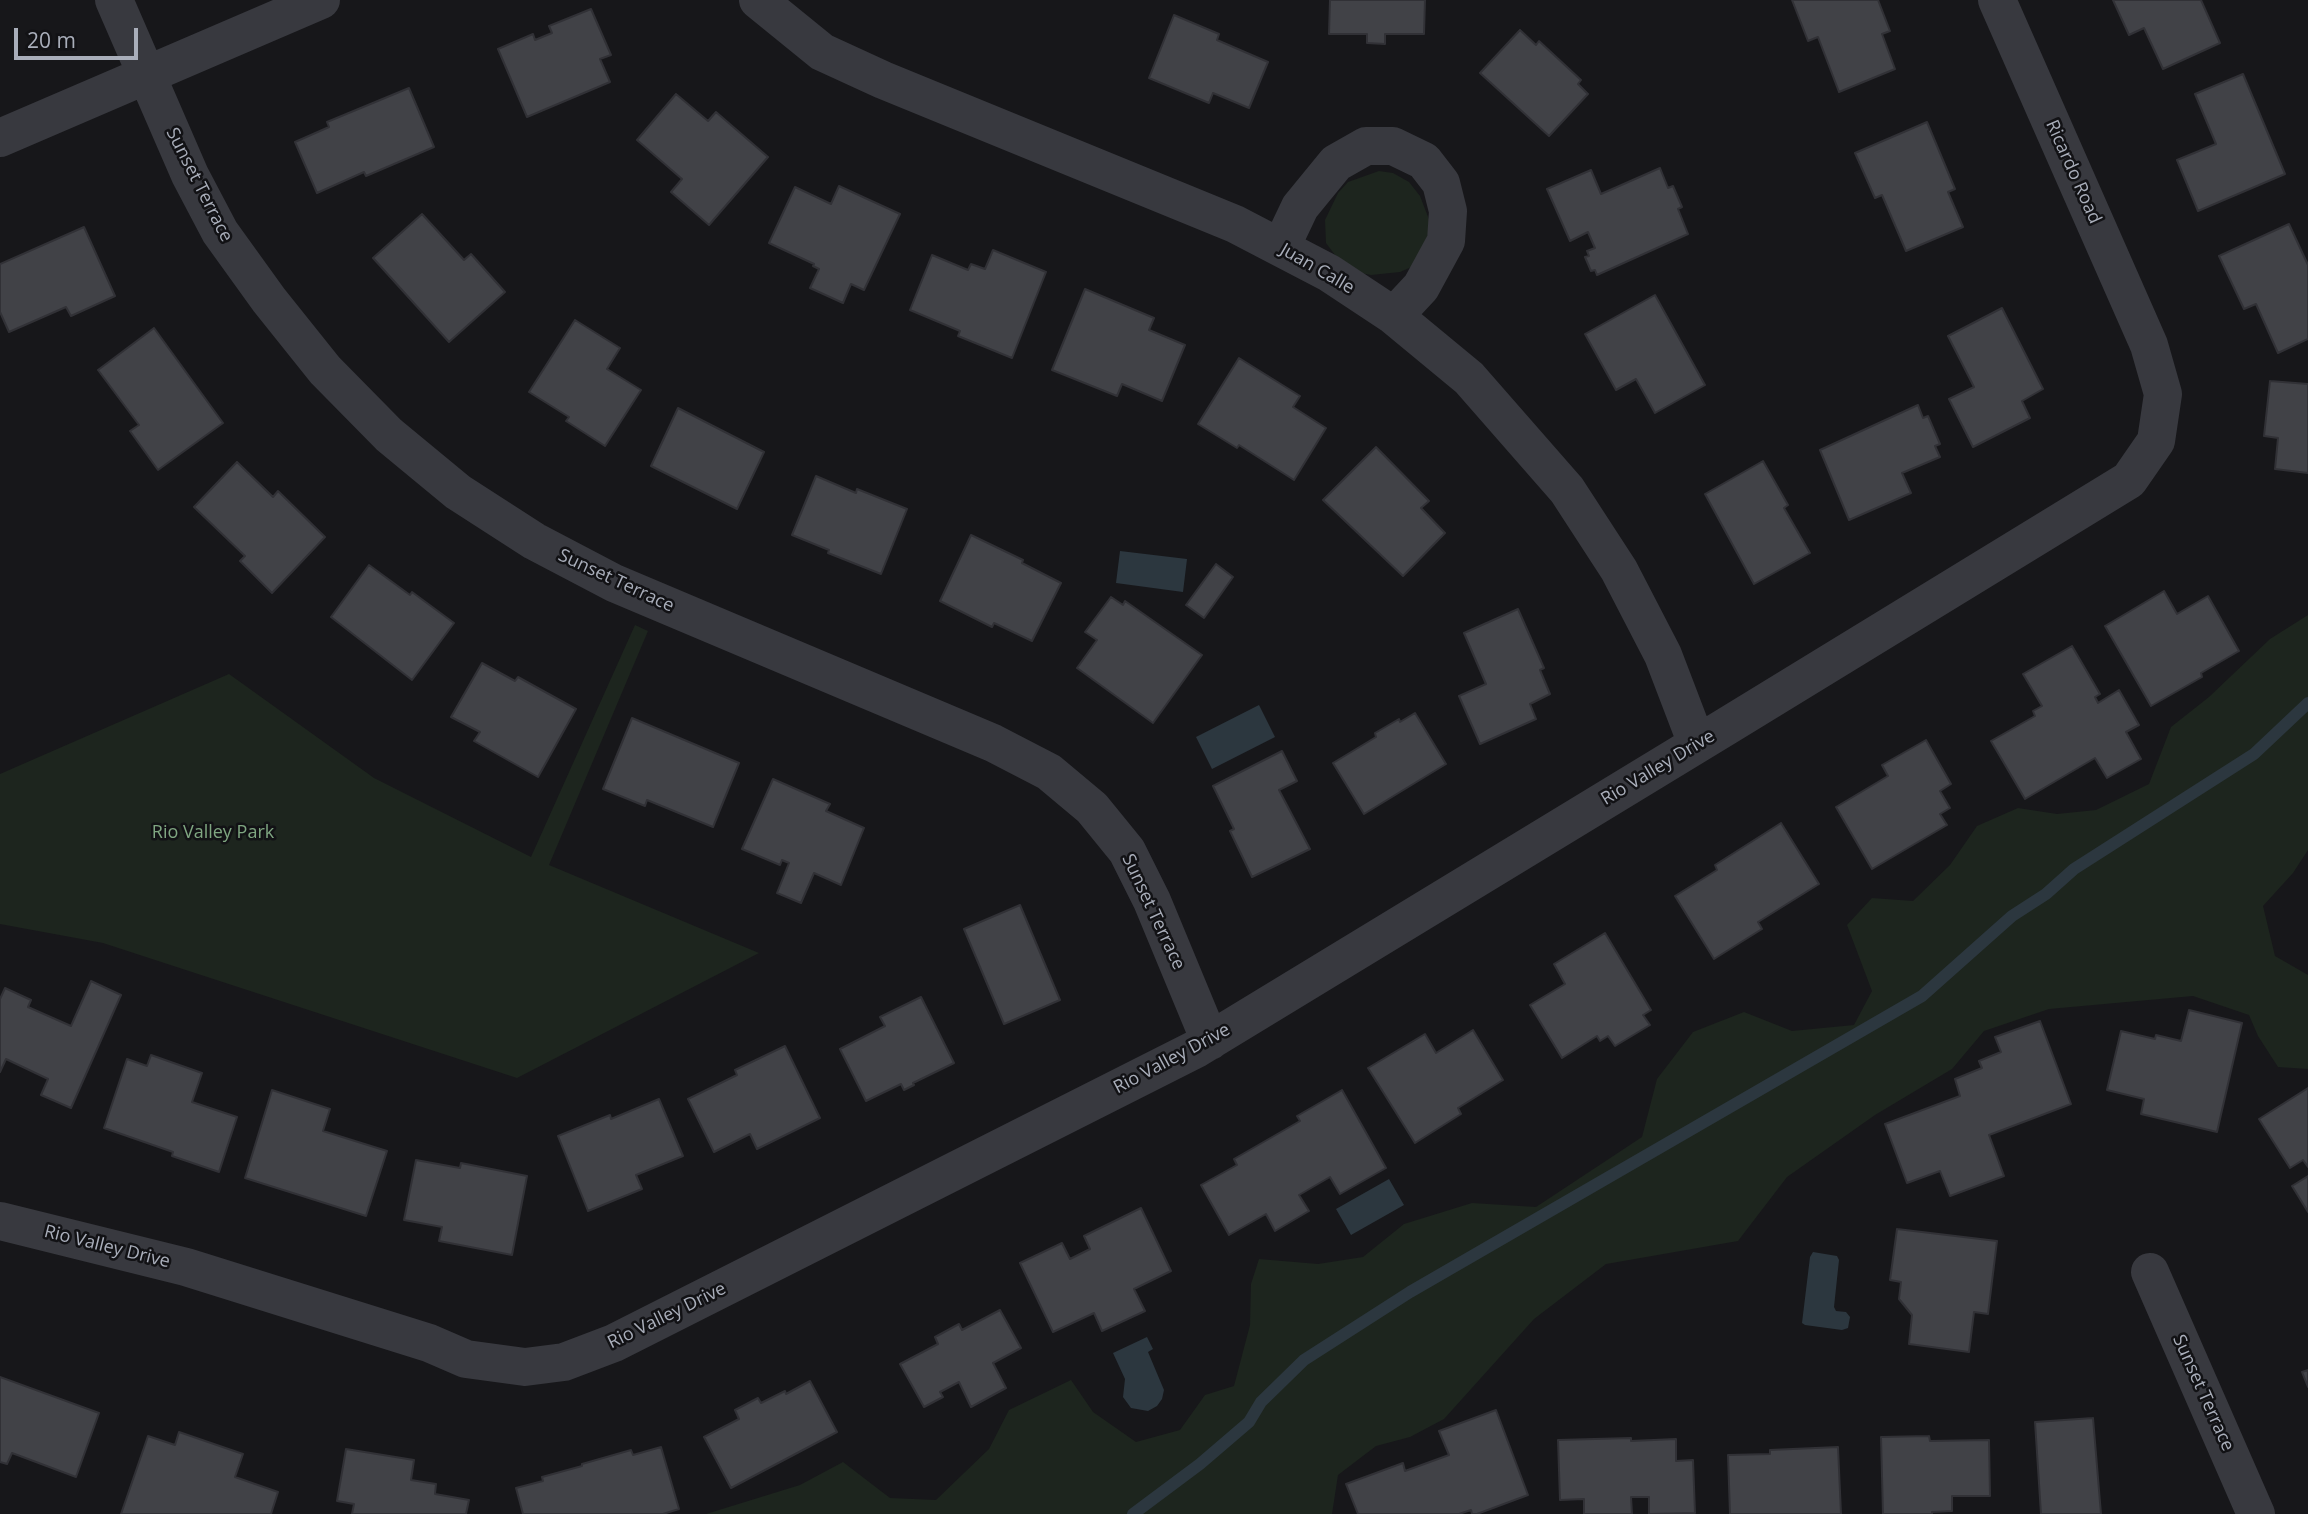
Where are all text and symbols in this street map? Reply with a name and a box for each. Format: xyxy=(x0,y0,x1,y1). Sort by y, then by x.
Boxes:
scale bar xyxy=(18,14,142,58)
text: 20 m xyxy=(27,26,76,54)
street label: Ricardo Road xyxy=(2041,117,2105,227)
street label: Sunset Terrace xyxy=(161,124,237,246)
street label: Juan Calle xyxy=(1276,239,1358,299)
street label: Sunset Terrace xyxy=(555,545,677,617)
street label: Rio Valley Drive xyxy=(1597,726,1719,810)
park label: Rio Valley Park xyxy=(152,822,274,844)
street label: Sunset Terrace xyxy=(1117,851,1189,973)
street label: Rio Valley Drive xyxy=(1110,1019,1234,1099)
street label: Rio Valley Drive xyxy=(42,1221,172,1273)
street label: Rio Valley Drive xyxy=(604,1278,730,1354)
street label: Sunset Terrace xyxy=(2168,1331,2238,1455)

